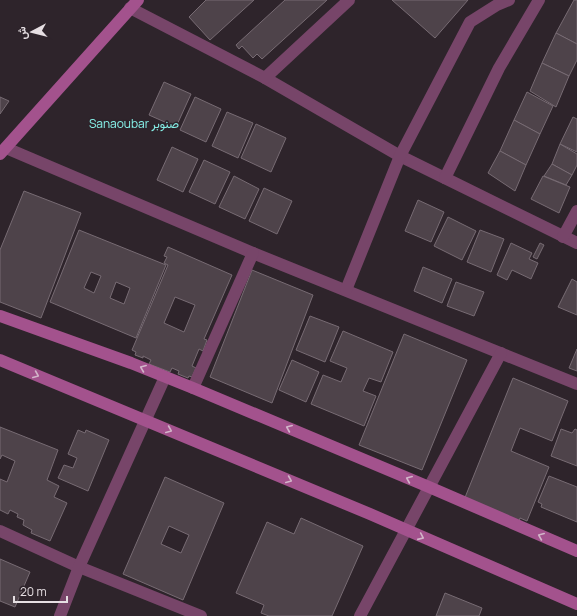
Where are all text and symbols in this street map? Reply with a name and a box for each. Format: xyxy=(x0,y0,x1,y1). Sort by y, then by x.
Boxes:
north arrow xyxy=(12,12,52,52)
text: ش xyxy=(13,26,30,41)
district label: Sanaoubar صنوبر xyxy=(89,115,179,132)
one-way arrow xyxy=(140,365,147,373)
one-way arrow xyxy=(32,370,39,378)
one-way arrow xyxy=(286,425,293,433)
one-way arrow xyxy=(165,426,172,434)
one-way arrow xyxy=(285,476,292,484)
one-way arrow xyxy=(406,476,413,484)
one-way arrow xyxy=(418,532,425,540)
one-way arrow xyxy=(538,533,546,541)
scale bar xyxy=(14,578,67,604)
text: 20 m xyxy=(20,583,47,600)

